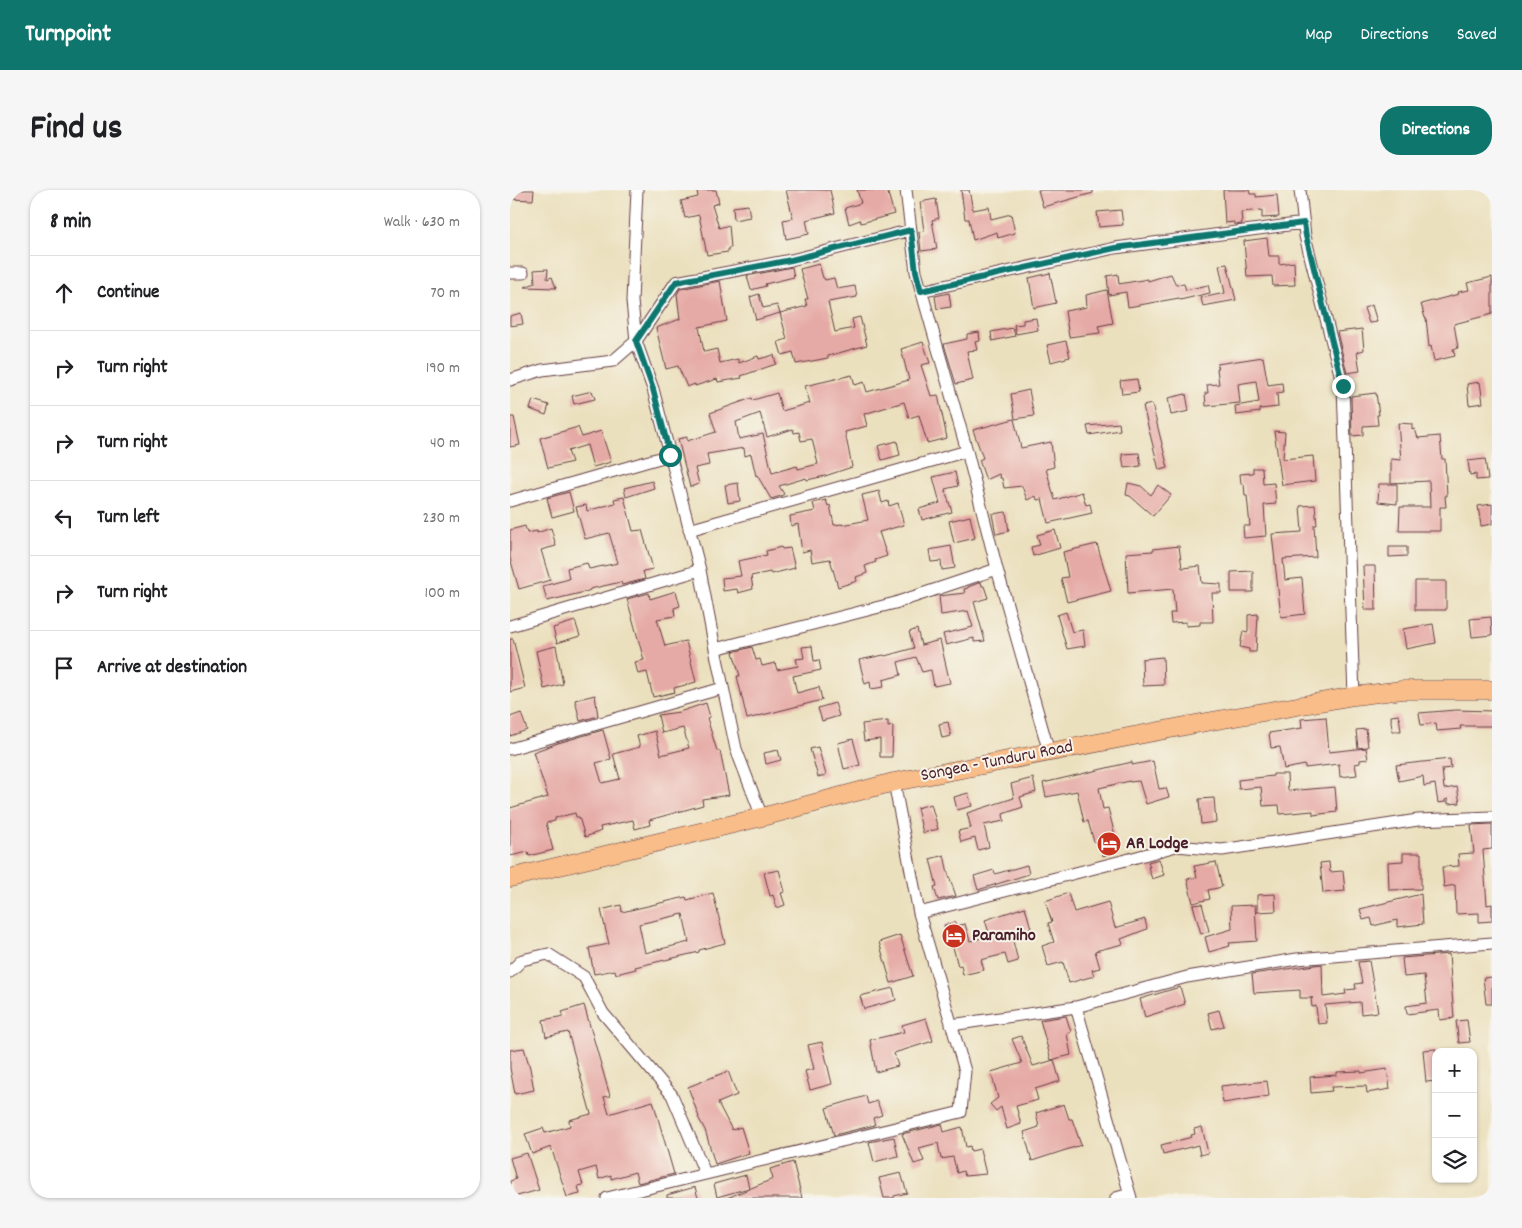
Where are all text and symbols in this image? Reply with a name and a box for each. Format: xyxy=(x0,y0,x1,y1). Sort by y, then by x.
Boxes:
text: Turnpoint xyxy=(25,18,111,52)
text: Map xyxy=(1305,23,1332,48)
text: Directions xyxy=(1360,23,1429,48)
text: Saved xyxy=(1457,23,1497,48)
text: Find us xyxy=(30,105,122,155)
button: Directions xyxy=(1380,106,1492,155)
text: 8 min xyxy=(50,208,91,238)
text: Walk · 630 m xyxy=(384,211,460,234)
icon: ahead xyxy=(50,279,78,307)
text: Continue xyxy=(97,280,159,307)
text: 70 m xyxy=(430,282,460,305)
icon: right xyxy=(50,354,78,382)
text: Turn right xyxy=(97,355,168,382)
text: 190 m xyxy=(426,357,460,380)
route end xyxy=(1332,375,1355,398)
icon: right xyxy=(50,429,78,457)
text: Turn right xyxy=(97,430,168,457)
text: 40 m xyxy=(430,432,460,455)
route start xyxy=(659,444,682,467)
icon: left xyxy=(50,504,78,532)
text: Turn left xyxy=(97,505,160,532)
text: 230 m xyxy=(423,507,460,530)
icon: right xyxy=(50,579,78,607)
text: Turn right xyxy=(97,580,168,607)
text: 100 m xyxy=(424,582,460,605)
icon: arrive xyxy=(50,654,78,682)
text: Arrive at destination xyxy=(97,655,247,682)
street label: Songea - Tunduru Road xyxy=(919,735,1075,789)
hotel icon: AR Lodge xyxy=(1096,831,1122,857)
place label: AR Lodge xyxy=(1126,832,1188,857)
hotel icon: Paramiho xyxy=(941,923,967,949)
place label: Paramiho xyxy=(972,924,1036,949)
map controls xyxy=(1432,1048,1477,1183)
button: + xyxy=(1432,1048,1477,1093)
button: − xyxy=(1432,1093,1477,1138)
button: layers xyxy=(1432,1138,1477,1183)

